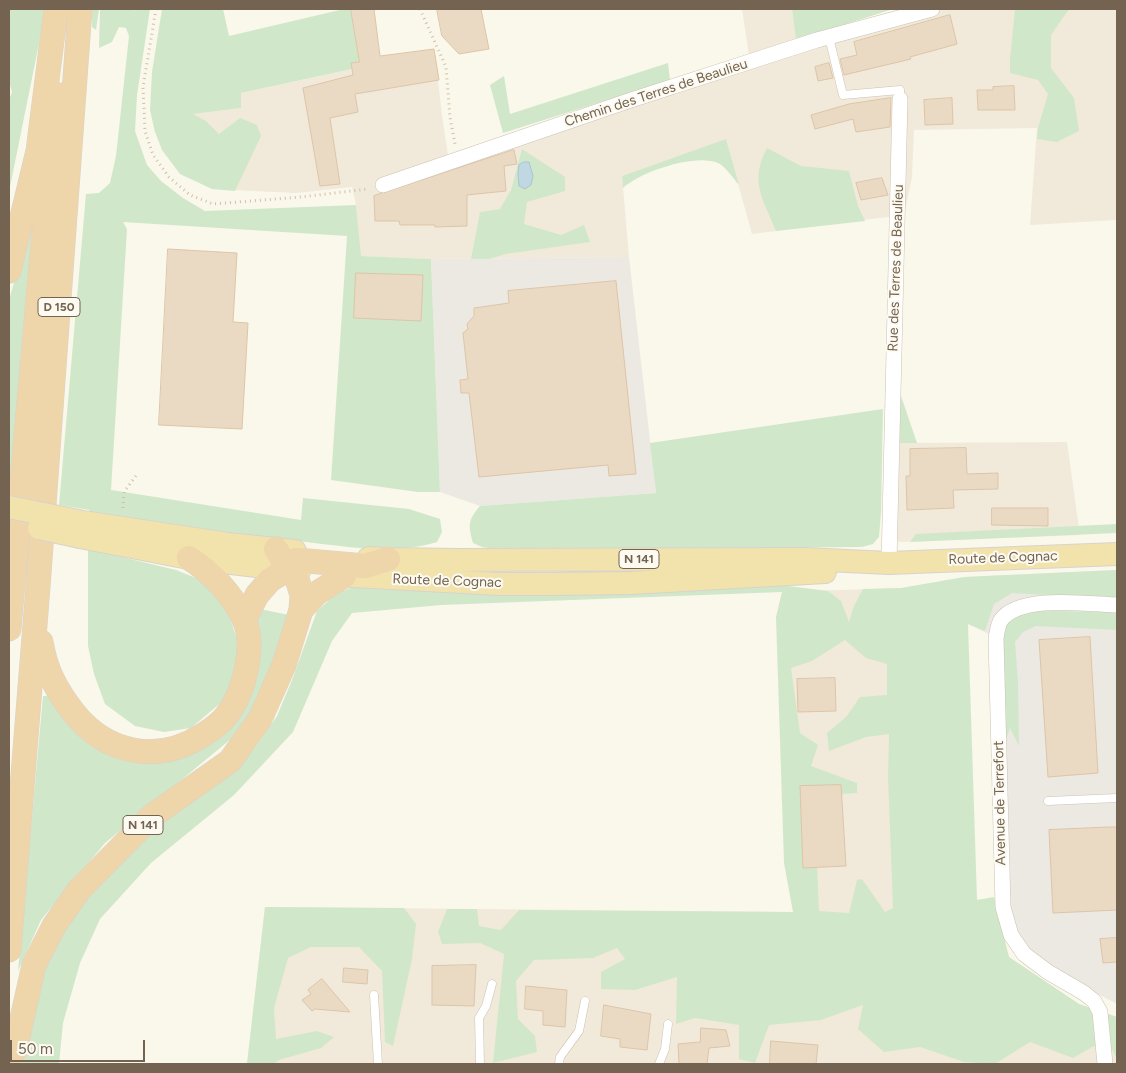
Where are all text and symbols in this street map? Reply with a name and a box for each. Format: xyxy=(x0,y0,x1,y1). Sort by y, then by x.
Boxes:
street label: Chemin des Terres de Beaulieu xyxy=(562,55,750,131)
street label: Rue des Terres de Beaulieu xyxy=(885,184,907,352)
road number: D 150 xyxy=(38,298,80,316)
street label: Route de Cognac xyxy=(948,548,1058,568)
road number: N 141 xyxy=(619,550,659,568)
street label: Route de Cognac xyxy=(392,571,502,591)
street label: Avenue de Terrefort xyxy=(991,740,1009,866)
road number: N 141 xyxy=(123,816,163,834)
scale bar xyxy=(12,1030,148,1062)
text: 50 m xyxy=(18,1040,53,1058)

